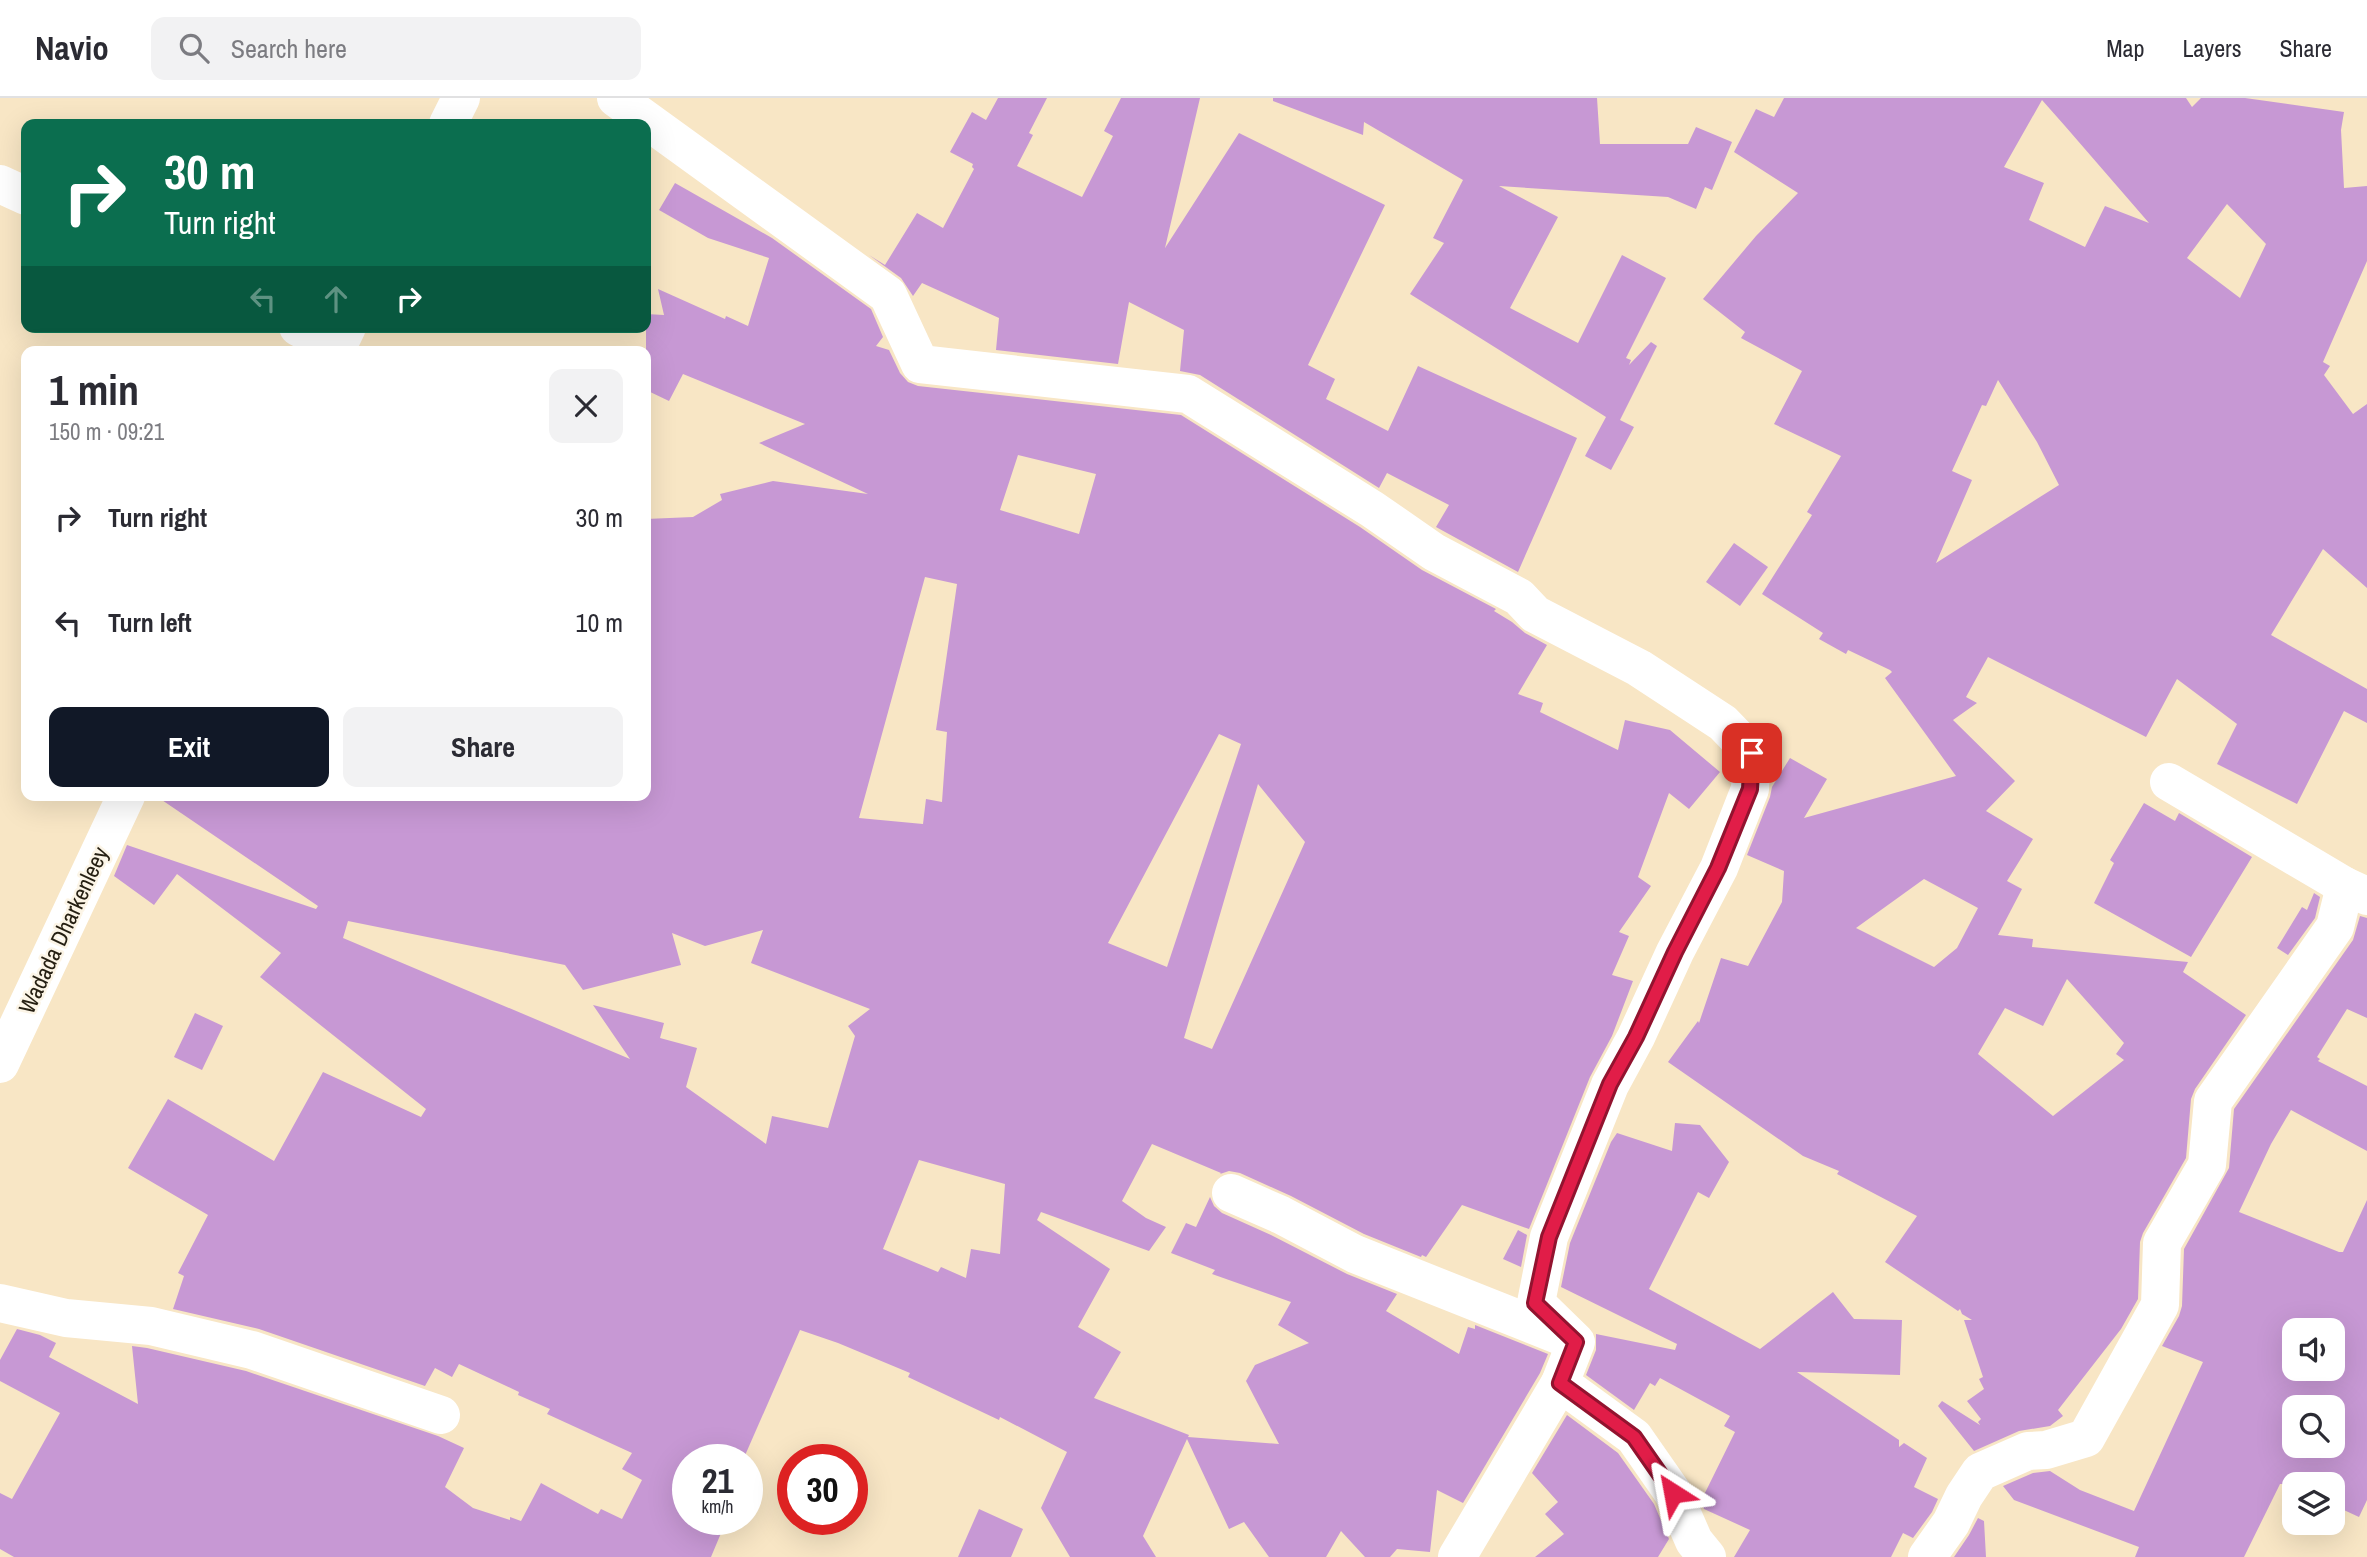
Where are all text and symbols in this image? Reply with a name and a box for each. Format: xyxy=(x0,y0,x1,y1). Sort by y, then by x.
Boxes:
search box xyxy=(151,17,641,80)
text: Navio xyxy=(35,26,109,70)
icon: search xyxy=(175,29,213,67)
text: Search here xyxy=(231,31,347,66)
text: Map xyxy=(2106,32,2144,64)
text: Layers xyxy=(2182,32,2241,64)
text: Share xyxy=(2279,32,2332,64)
text: 30 m xyxy=(164,138,256,204)
icon: right xyxy=(49,147,140,238)
text: Turn right xyxy=(164,201,276,244)
icon: left xyxy=(244,280,282,318)
icon: ahead xyxy=(317,280,355,318)
icon: right xyxy=(390,280,428,318)
text: 1 min xyxy=(49,362,139,418)
button: close xyxy=(549,369,623,443)
text: 150 m · 09:21 xyxy=(49,416,164,447)
icon: right xyxy=(49,499,87,537)
text: Turn right xyxy=(108,500,207,535)
text: 30 m xyxy=(576,500,623,535)
icon: left xyxy=(49,604,87,642)
text: Turn left xyxy=(108,605,192,640)
text: 10 m xyxy=(576,605,623,640)
button: Exit xyxy=(49,707,329,787)
button: Share xyxy=(343,707,623,787)
pin xyxy=(1722,723,1782,783)
icon: arrive xyxy=(1733,734,1771,772)
street label: Wadada Dharkenleey xyxy=(11,841,115,1018)
map controls xyxy=(2282,1318,2345,1535)
button: sound xyxy=(2282,1318,2345,1381)
button: search xyxy=(2282,1395,2345,1458)
speed limit sign: 30 xyxy=(777,1444,868,1535)
position arrow xyxy=(1636,1456,1710,1530)
text: 21 xyxy=(702,1457,733,1504)
button: layers xyxy=(2282,1472,2345,1535)
text: km/h xyxy=(702,1494,734,1519)

